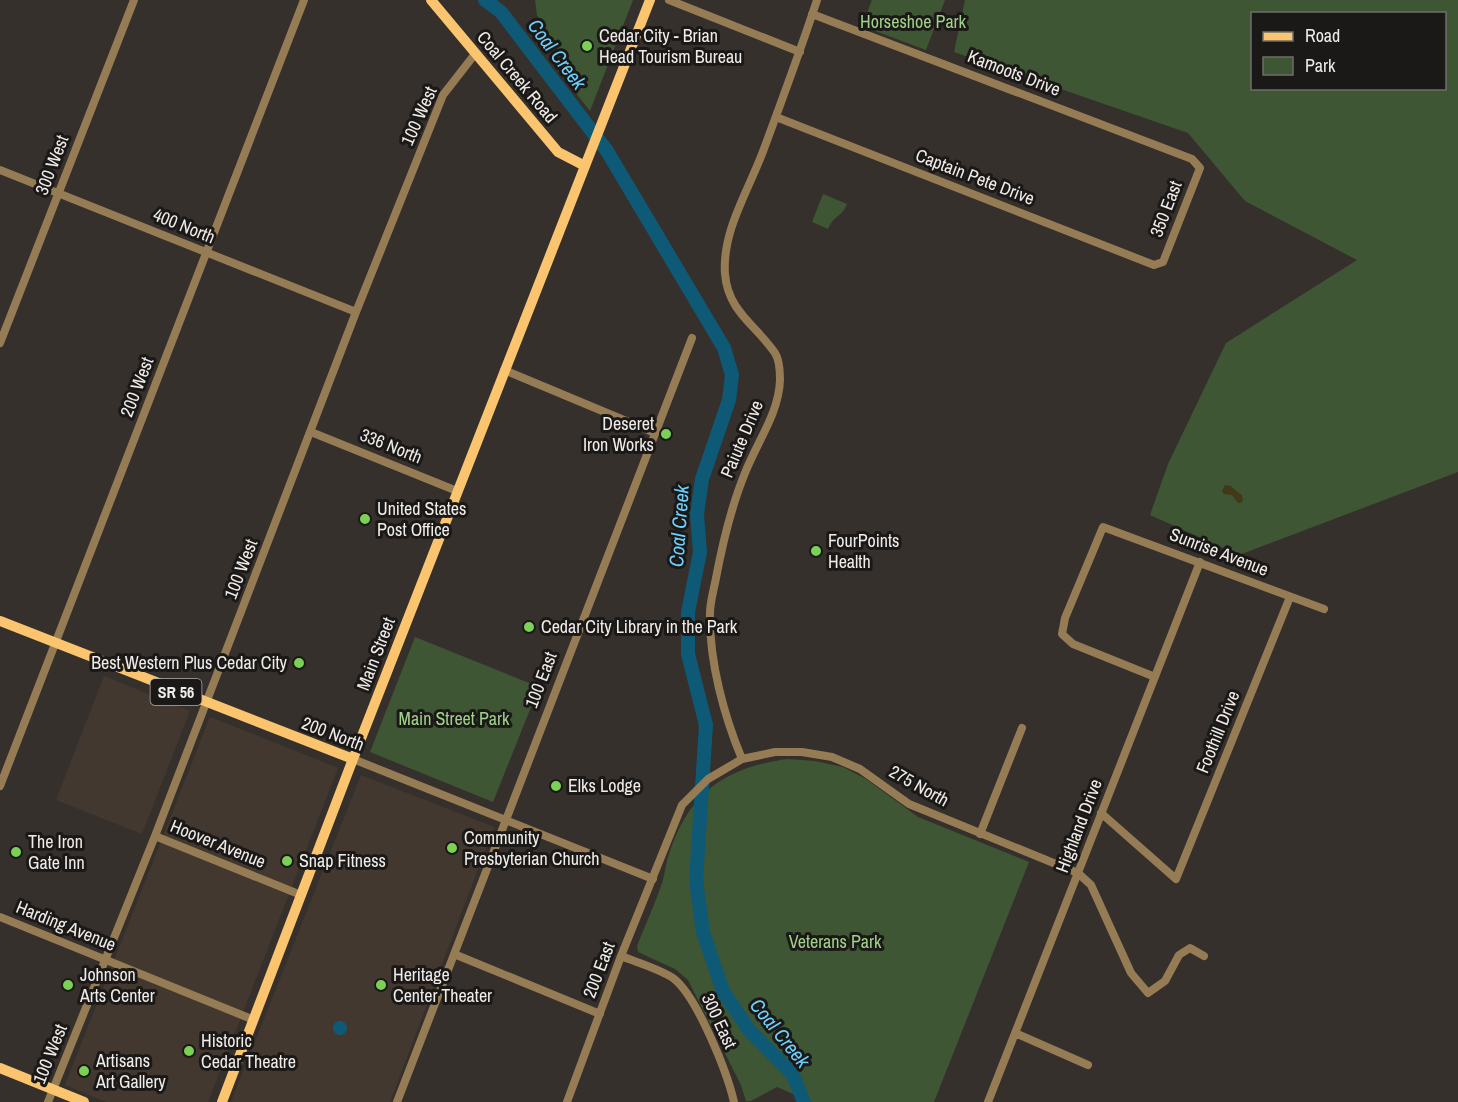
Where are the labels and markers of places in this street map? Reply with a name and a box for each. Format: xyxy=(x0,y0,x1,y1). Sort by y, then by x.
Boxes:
place label: Cedar City - Brian Head Tourism Bureau xyxy=(599,23,742,69)
marker: Cedar City - Brian Head Tourism Bureau xyxy=(580,39,594,53)
place label: Deseret Iron Works xyxy=(583,411,654,457)
marker: Deseret Iron Works xyxy=(659,427,673,441)
place label: United States Post Office xyxy=(377,496,466,542)
marker: United States Post Office xyxy=(358,512,372,526)
place label: FourPoints Health xyxy=(828,528,899,574)
marker: FourPoints Health xyxy=(809,544,823,558)
place label: Cedar City Library in the Park xyxy=(541,614,738,639)
marker: Cedar City Library in the Park xyxy=(522,620,536,634)
place label: Best Western Plus Cedar City xyxy=(91,650,288,675)
marker: Best Western Plus Cedar City xyxy=(292,656,306,670)
place label: Elks Lodge xyxy=(568,773,641,798)
marker: Elks Lodge xyxy=(549,779,563,793)
place label: Community Presbyterian Church xyxy=(464,825,599,871)
place label: The Iron Gate Inn xyxy=(28,829,85,875)
marker: Community Presbyterian Church xyxy=(445,841,459,855)
marker: The Iron Gate Inn xyxy=(9,845,23,859)
place label: Snap Fitness xyxy=(299,848,386,873)
marker: Snap Fitness xyxy=(280,854,294,868)
place label: Johnson Arts Center xyxy=(79,962,155,1008)
place label: Heritage Center Theater xyxy=(393,962,492,1008)
marker: Johnson Arts Center xyxy=(61,978,75,992)
marker: Heritage Center Theater xyxy=(374,978,388,992)
place label: Historic Cedar Theatre xyxy=(201,1028,296,1074)
marker: Historic Cedar Theatre xyxy=(182,1044,196,1058)
place label: Artisans Art Gallery xyxy=(95,1048,166,1094)
marker: Artisans Art Gallery xyxy=(77,1064,91,1078)

